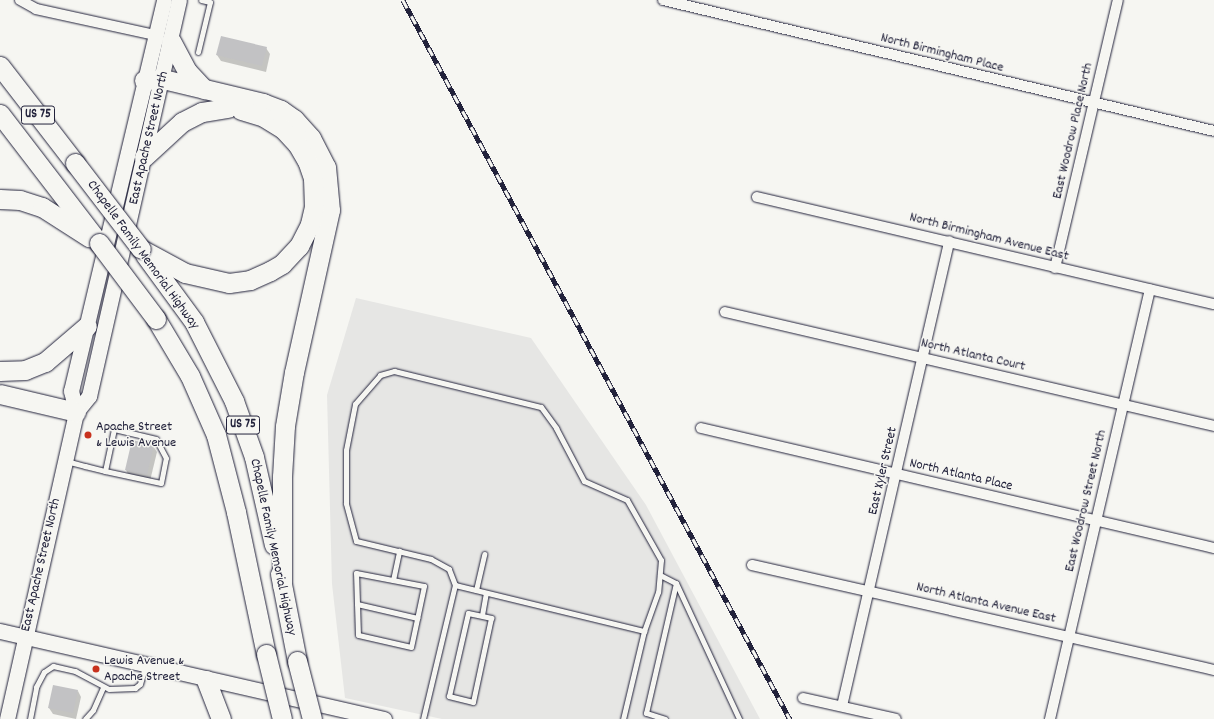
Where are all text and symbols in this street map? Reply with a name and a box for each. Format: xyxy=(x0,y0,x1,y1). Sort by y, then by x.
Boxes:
street label: North Birmingham Place xyxy=(879,30,1005,76)
street label: East Woodrow Place North xyxy=(1049,61,1097,201)
street label: East Apache Street North xyxy=(125,70,173,206)
road number: US 75 xyxy=(21,104,55,126)
street label: Chapelle Family Memorial Highway xyxy=(83,177,203,333)
street label: North Birmingham Avenue East xyxy=(908,209,1070,265)
street label: North Atlanta Court xyxy=(919,335,1027,375)
road number: US 75 xyxy=(226,414,260,436)
place label: Apache Street & Lewis Avenue xyxy=(96,419,176,452)
street label: East Xyler Street xyxy=(865,425,901,517)
street label: East Woodrow Street North xyxy=(1062,428,1110,574)
marker: Apache Street & Lewis Avenue xyxy=(83,430,93,440)
street label: North Atlanta Place xyxy=(908,455,1014,495)
street label: Chapelle Family Memorial Highway xyxy=(246,457,300,637)
street label: East Apache Street North xyxy=(17,497,65,633)
street label: North Atlanta Avenue East xyxy=(915,579,1057,627)
place label: Lewis Avenue & Apache Street xyxy=(104,653,184,686)
marker: Lewis Avenue & Apache Street xyxy=(91,664,101,674)

